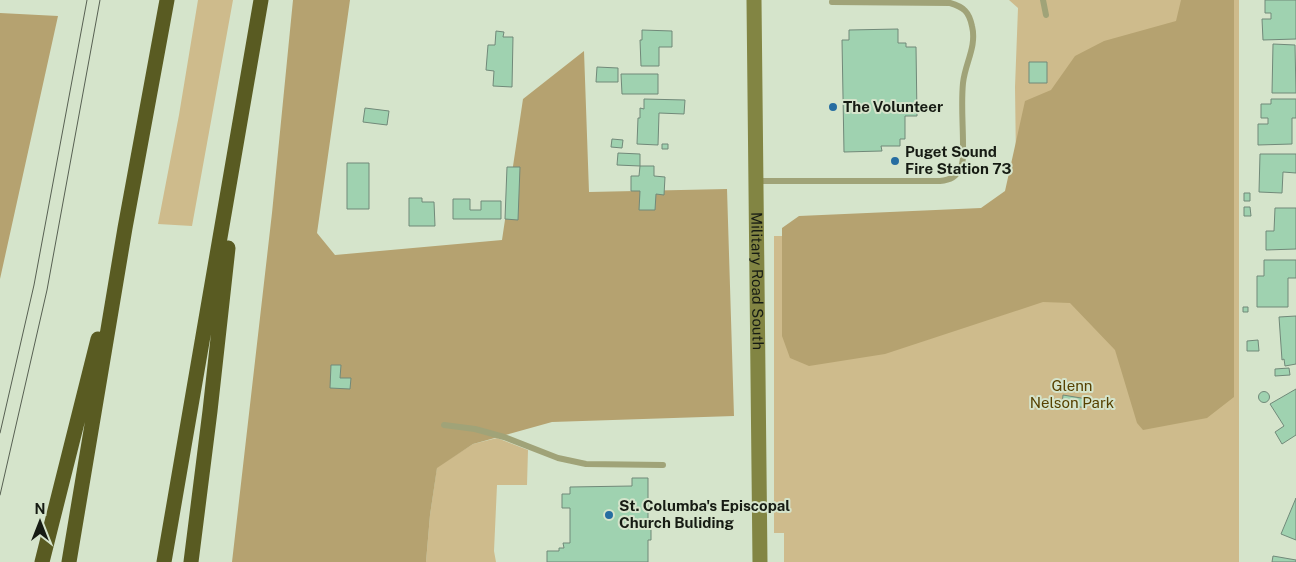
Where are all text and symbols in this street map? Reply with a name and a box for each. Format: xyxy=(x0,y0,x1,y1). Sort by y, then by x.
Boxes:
place label: The Volunteer xyxy=(843,98,943,115)
marker: The Volunteer xyxy=(827,101,839,113)
place label: Puget Sound Fire Station 73 xyxy=(905,143,1011,177)
marker: Puget Sound Fire Station 73 xyxy=(889,155,901,167)
street label: Military Road South xyxy=(748,212,767,350)
park label: Glenn Nelson Park xyxy=(1030,377,1114,411)
north arrow xyxy=(15,497,65,547)
place label: St. Columba's Episcopal Church Buliding xyxy=(619,497,790,531)
text: N xyxy=(35,501,45,517)
marker: St. Columba's Episcopal Church Buliding xyxy=(603,509,615,521)

